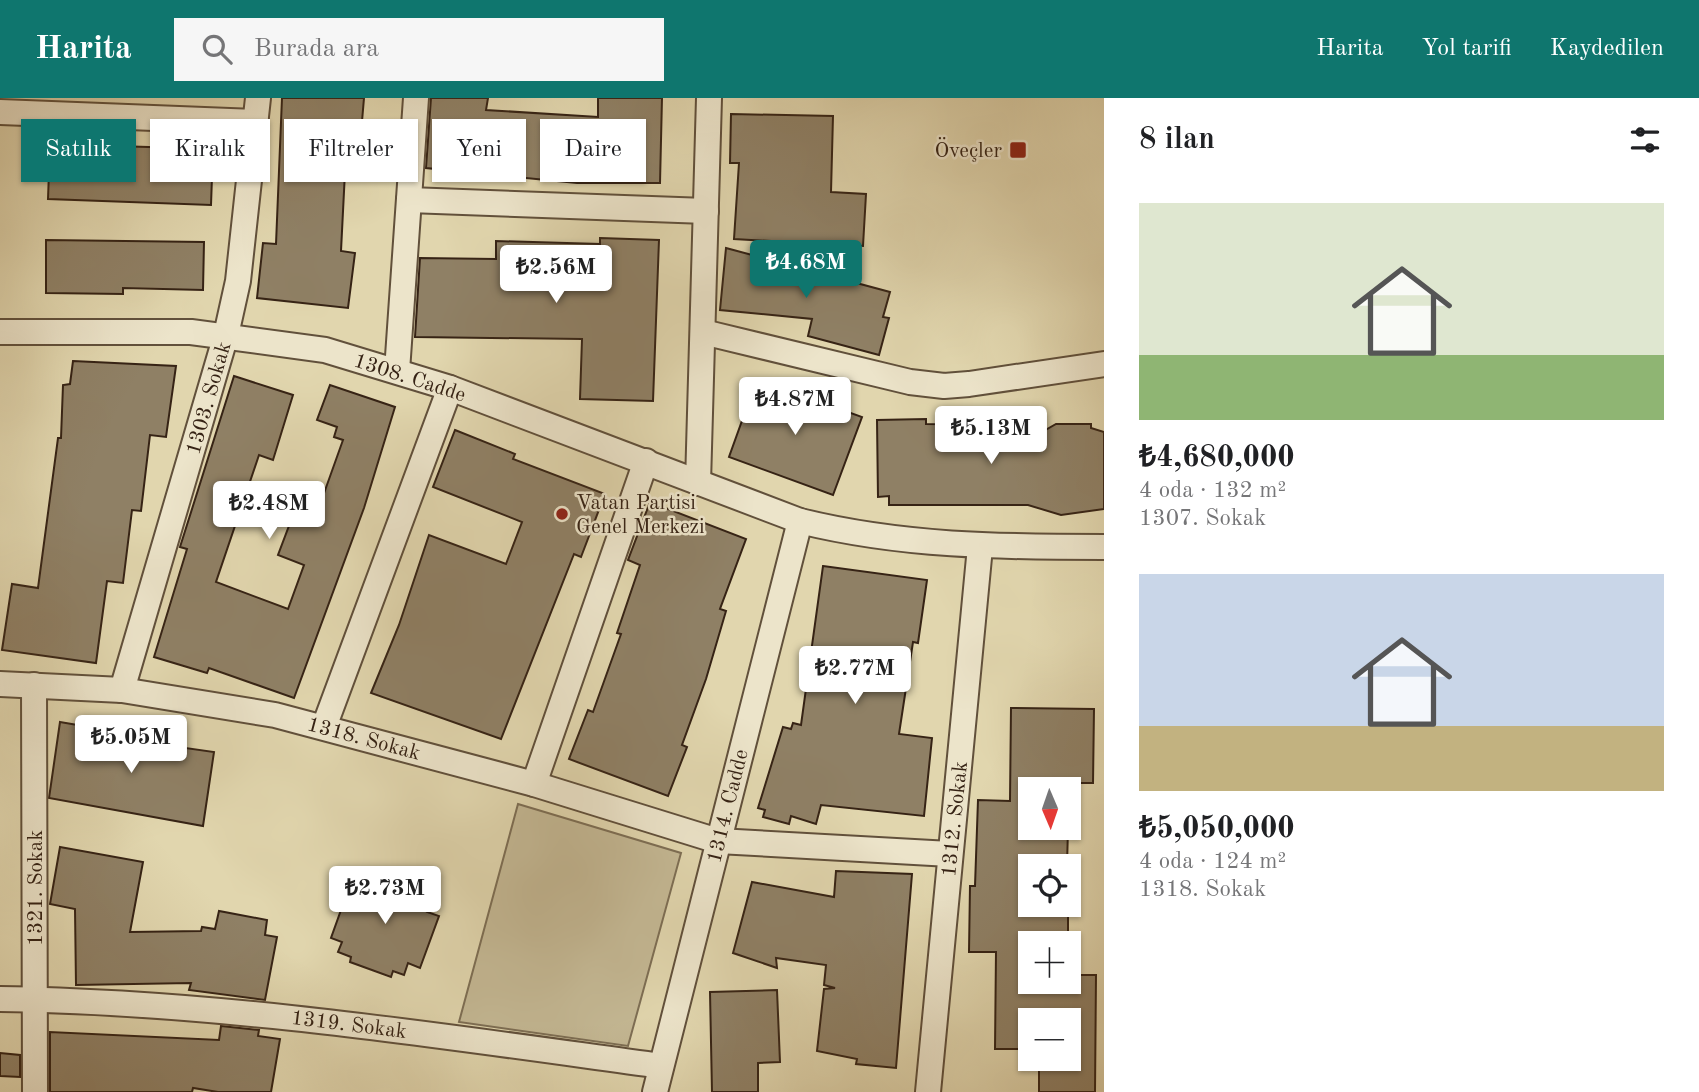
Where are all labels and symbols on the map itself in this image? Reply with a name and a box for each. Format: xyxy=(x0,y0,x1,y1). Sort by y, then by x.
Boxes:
place label: Öveçler xyxy=(934,137,1002,162)
marker: Öveçler xyxy=(1008,140,1028,160)
pin: ₺4.68M xyxy=(749,240,863,300)
pin: ₺2.56M xyxy=(499,246,613,305)
street label: 1303. Sokak xyxy=(183,340,236,457)
street label: 1308. Cadde xyxy=(351,350,468,406)
pin: ₺4.87M xyxy=(738,378,852,437)
pin: ₺5.13M xyxy=(934,406,1048,466)
pin: ₺2.48M xyxy=(212,482,326,541)
place label: Vatan Partisi Genel Merkezi xyxy=(576,493,705,538)
marker: Vatan Partisi Genel Merkezi xyxy=(554,506,570,522)
pin: ₺2.77M xyxy=(798,646,912,706)
street label: 1318. Sokak xyxy=(305,714,422,765)
pin: ₺5.05M xyxy=(74,716,188,775)
street label: 1314. Cadde xyxy=(704,747,753,865)
street label: 1312. Sokak xyxy=(939,760,972,878)
north arrow xyxy=(1018,777,1082,840)
street label: 1321. Sokak xyxy=(26,830,47,946)
pin: ₺2.73M xyxy=(328,866,442,926)
street label: 1319. Sokak xyxy=(290,1008,408,1043)

